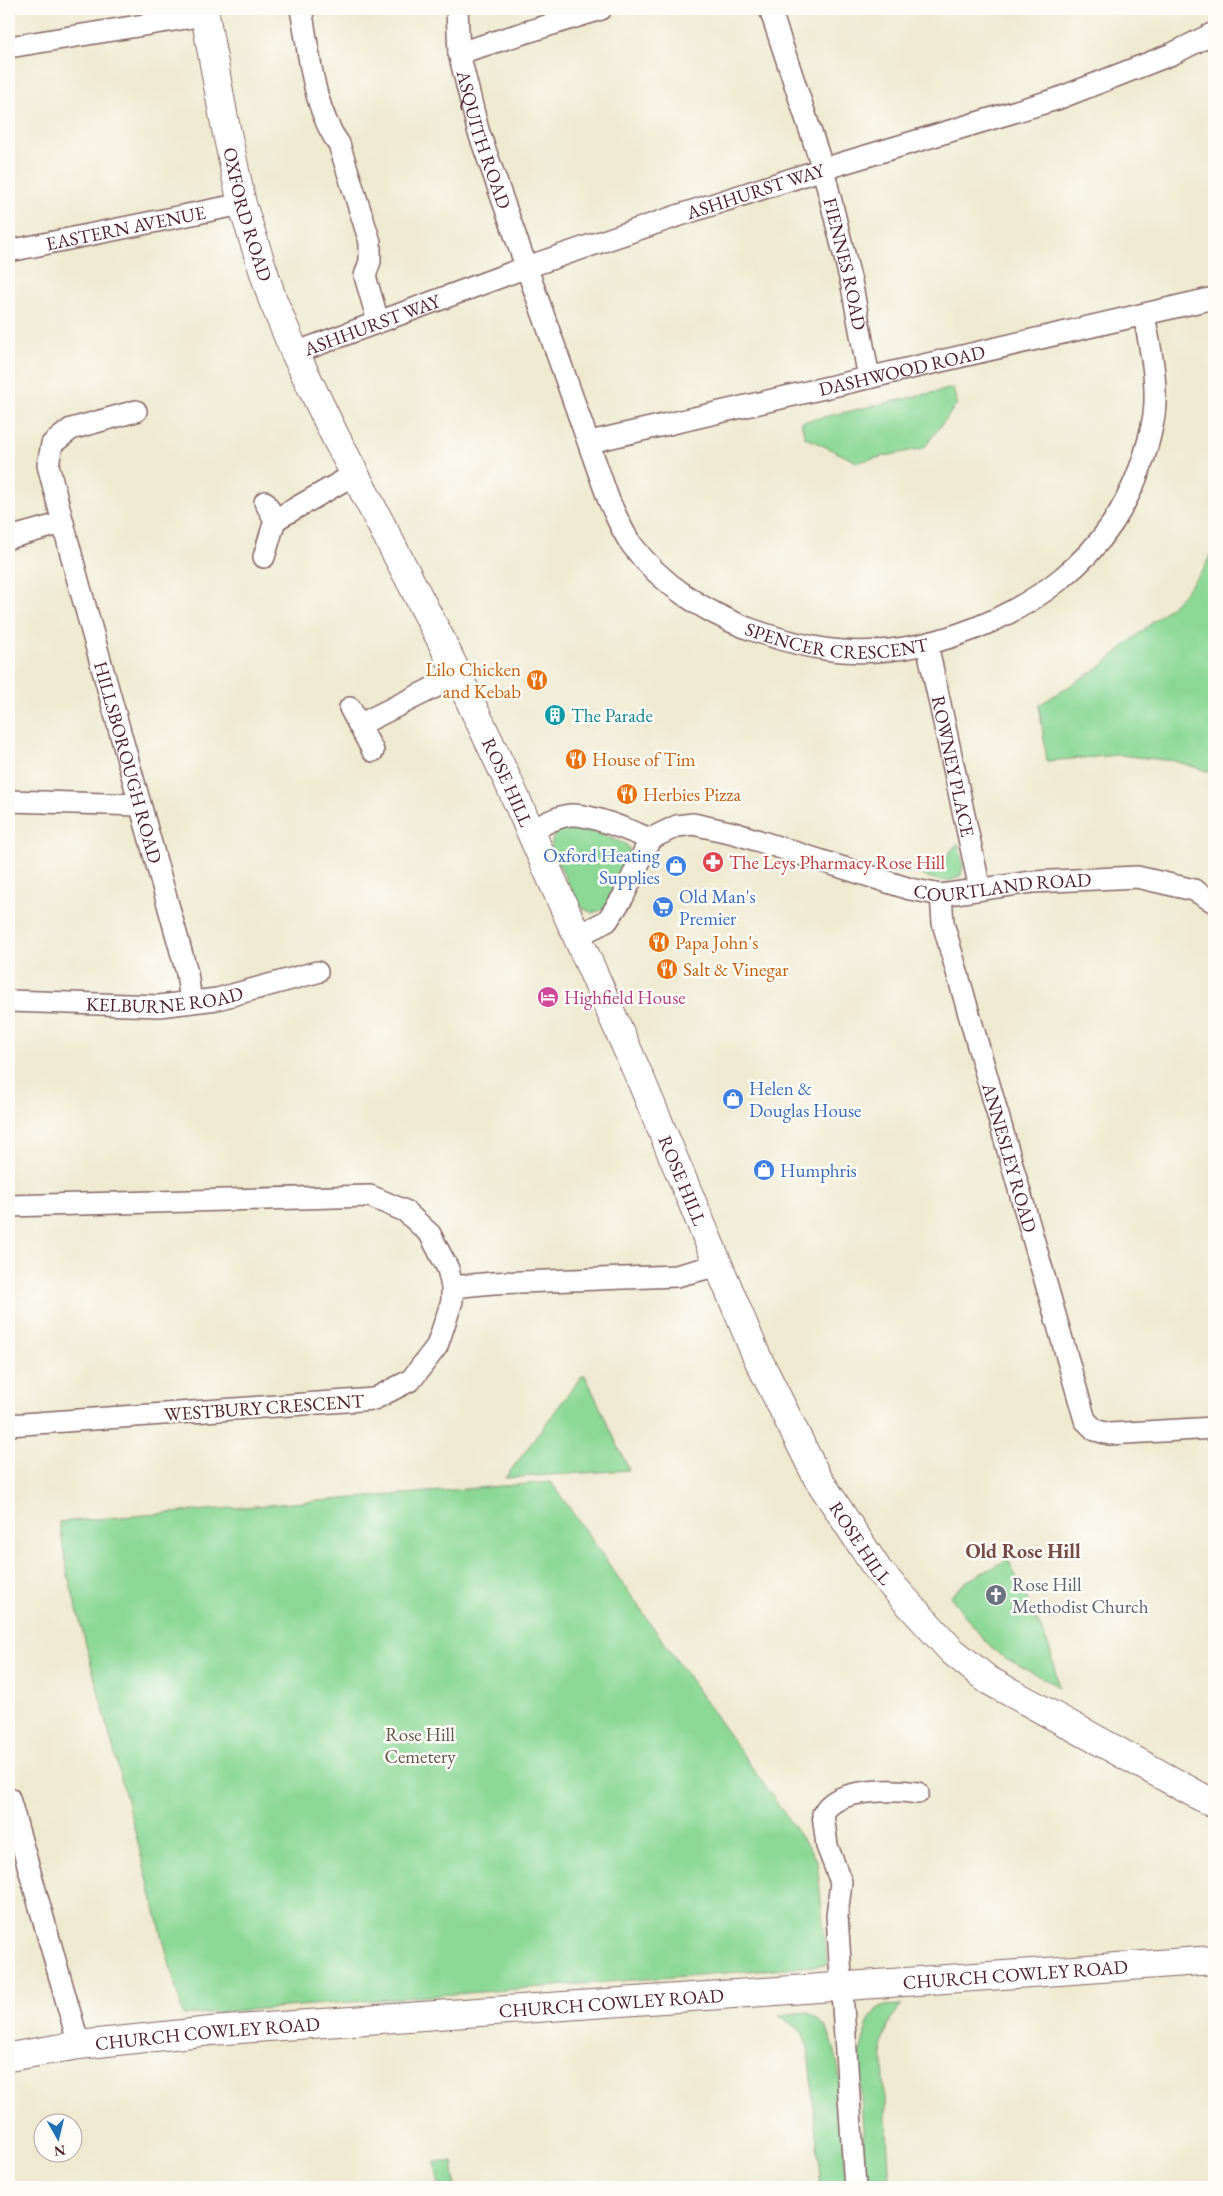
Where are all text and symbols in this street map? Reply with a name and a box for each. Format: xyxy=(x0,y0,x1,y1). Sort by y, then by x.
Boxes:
street label: ASQUITH ROAD xyxy=(450,67,517,212)
street label: OXFORD ROAD xyxy=(217,145,278,285)
street label: ASHHURST WAY xyxy=(682,157,828,226)
street label: FIENNES ROAD xyxy=(818,195,872,332)
street label: EASTERN AVENUE xyxy=(44,200,208,256)
street label: ASHHURST WAY xyxy=(300,288,445,362)
street label: DASHWOOD ROAD xyxy=(816,339,988,402)
street label: SPENCER CRESCENT xyxy=(742,616,931,665)
place label: Lilo Chicken and Kebab xyxy=(425,657,521,704)
street label: HILLSBOROUGH ROAD xyxy=(88,658,168,866)
restaurant icon: Lilo Chicken and Kebab xyxy=(525,668,549,692)
street label: ROWNEY PLACE xyxy=(926,693,980,839)
building icon: The Parade xyxy=(543,703,567,727)
place label: The Parade xyxy=(571,703,653,728)
street label: ROSE HILL xyxy=(476,734,539,831)
restaurant icon: House of Tim xyxy=(564,747,588,771)
place label: House of Tim xyxy=(592,747,696,772)
restaurant icon: Herbies Pizza xyxy=(615,782,639,806)
place label: Herbies Pizza xyxy=(643,782,741,807)
place label: Oxford Heating Supplies xyxy=(543,843,661,890)
pharmacy icon: The Leys Pharmacy Rose Hill xyxy=(701,850,725,874)
place label: The Leys Pharmacy Rose Hill xyxy=(729,850,945,875)
shop icon: Oxford Heating Supplies xyxy=(664,854,688,878)
street label: COURTLAND ROAD xyxy=(911,867,1092,908)
place label: Old Man's Premier xyxy=(679,884,756,931)
supermarket icon: Old Man's Premier xyxy=(651,895,675,919)
restaurant icon: Papa John's xyxy=(647,930,671,954)
place label: Papa John's xyxy=(675,930,758,955)
restaurant icon: Salt & Vinegar xyxy=(655,957,679,981)
place label: Salt & Vinegar xyxy=(683,957,789,982)
street label: KELBURNE ROAD xyxy=(85,980,246,1019)
hotel icon: Highfield House xyxy=(536,985,560,1009)
place label: Highfield House xyxy=(564,985,686,1010)
place label: Helen & Douglas House xyxy=(749,1076,861,1123)
street label: ANNESLEY ROAD xyxy=(976,1079,1043,1235)
shop icon: Helen & Douglas House xyxy=(721,1087,745,1111)
street label: ROSE HILL xyxy=(652,1132,712,1229)
shop icon: Humphris xyxy=(752,1158,776,1182)
place label: Humphris xyxy=(780,1158,857,1183)
street label: WESTBURY CRESCENT xyxy=(163,1388,365,1427)
street label: ROSE HILL xyxy=(823,1497,897,1590)
district label: Old Rose Hill xyxy=(965,1538,1081,1564)
place label: Rose Hill Methodist Church xyxy=(1012,1572,1149,1619)
church icon: Rose Hill Methodist Church xyxy=(984,1583,1008,1607)
park label: Rose Hill Cemetery xyxy=(384,1722,456,1769)
street label: CHURCH COWLEY ROAD xyxy=(902,1954,1129,1995)
street label: CHURCH COWLEY ROAD xyxy=(498,1983,725,2024)
street label: CHURCH COWLEY ROAD xyxy=(94,2011,321,2056)
north arrow xyxy=(32,2114,82,2164)
text: N xyxy=(52,2141,67,2161)

